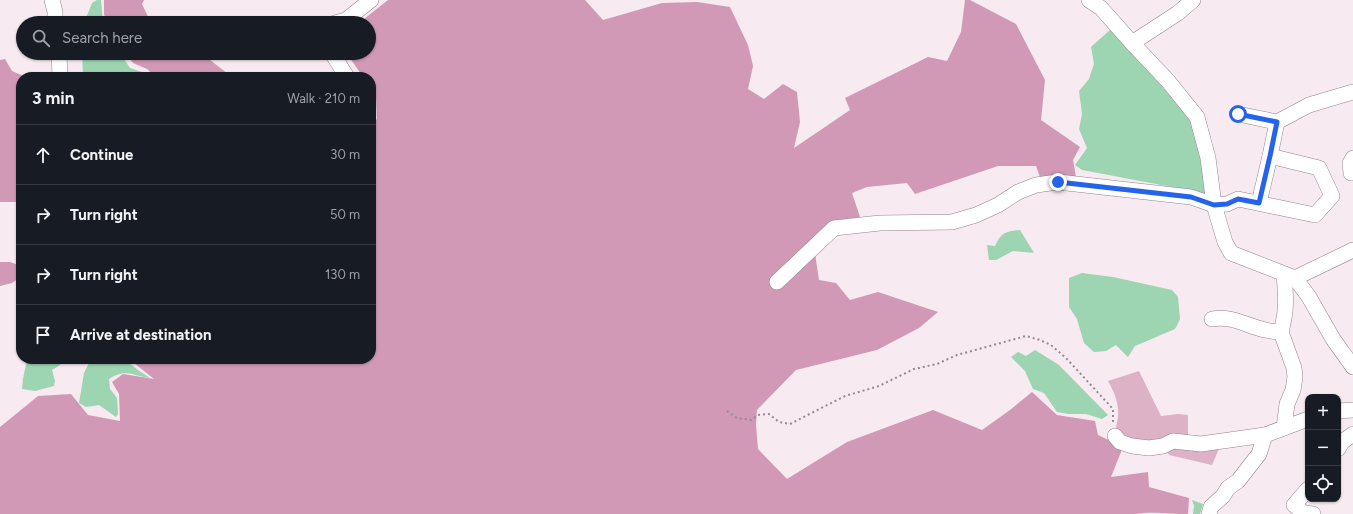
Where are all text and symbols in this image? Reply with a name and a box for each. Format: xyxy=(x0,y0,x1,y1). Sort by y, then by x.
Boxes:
search box xyxy=(16,16,376,60)
icon: search xyxy=(30,27,52,49)
text: Search here xyxy=(62,29,142,47)
text: 3 min xyxy=(32,88,74,108)
text: Walk · 210 m xyxy=(287,91,360,106)
route start xyxy=(1229,105,1247,123)
icon: ahead xyxy=(32,144,54,166)
text: Continue xyxy=(70,146,133,164)
text: 30 m xyxy=(330,147,360,162)
route end xyxy=(1049,173,1067,191)
icon: right xyxy=(32,204,54,226)
text: Turn right xyxy=(70,206,138,224)
text: 50 m xyxy=(330,207,360,222)
icon: right xyxy=(32,264,54,286)
text: Turn right xyxy=(70,266,138,284)
text: 130 m xyxy=(325,267,360,282)
icon: arrive xyxy=(32,324,54,346)
text: Arrive at destination xyxy=(70,326,211,344)
map controls xyxy=(1305,394,1341,502)
button: + xyxy=(1305,394,1341,430)
button: − xyxy=(1305,430,1341,466)
button: locate xyxy=(1305,466,1341,502)

